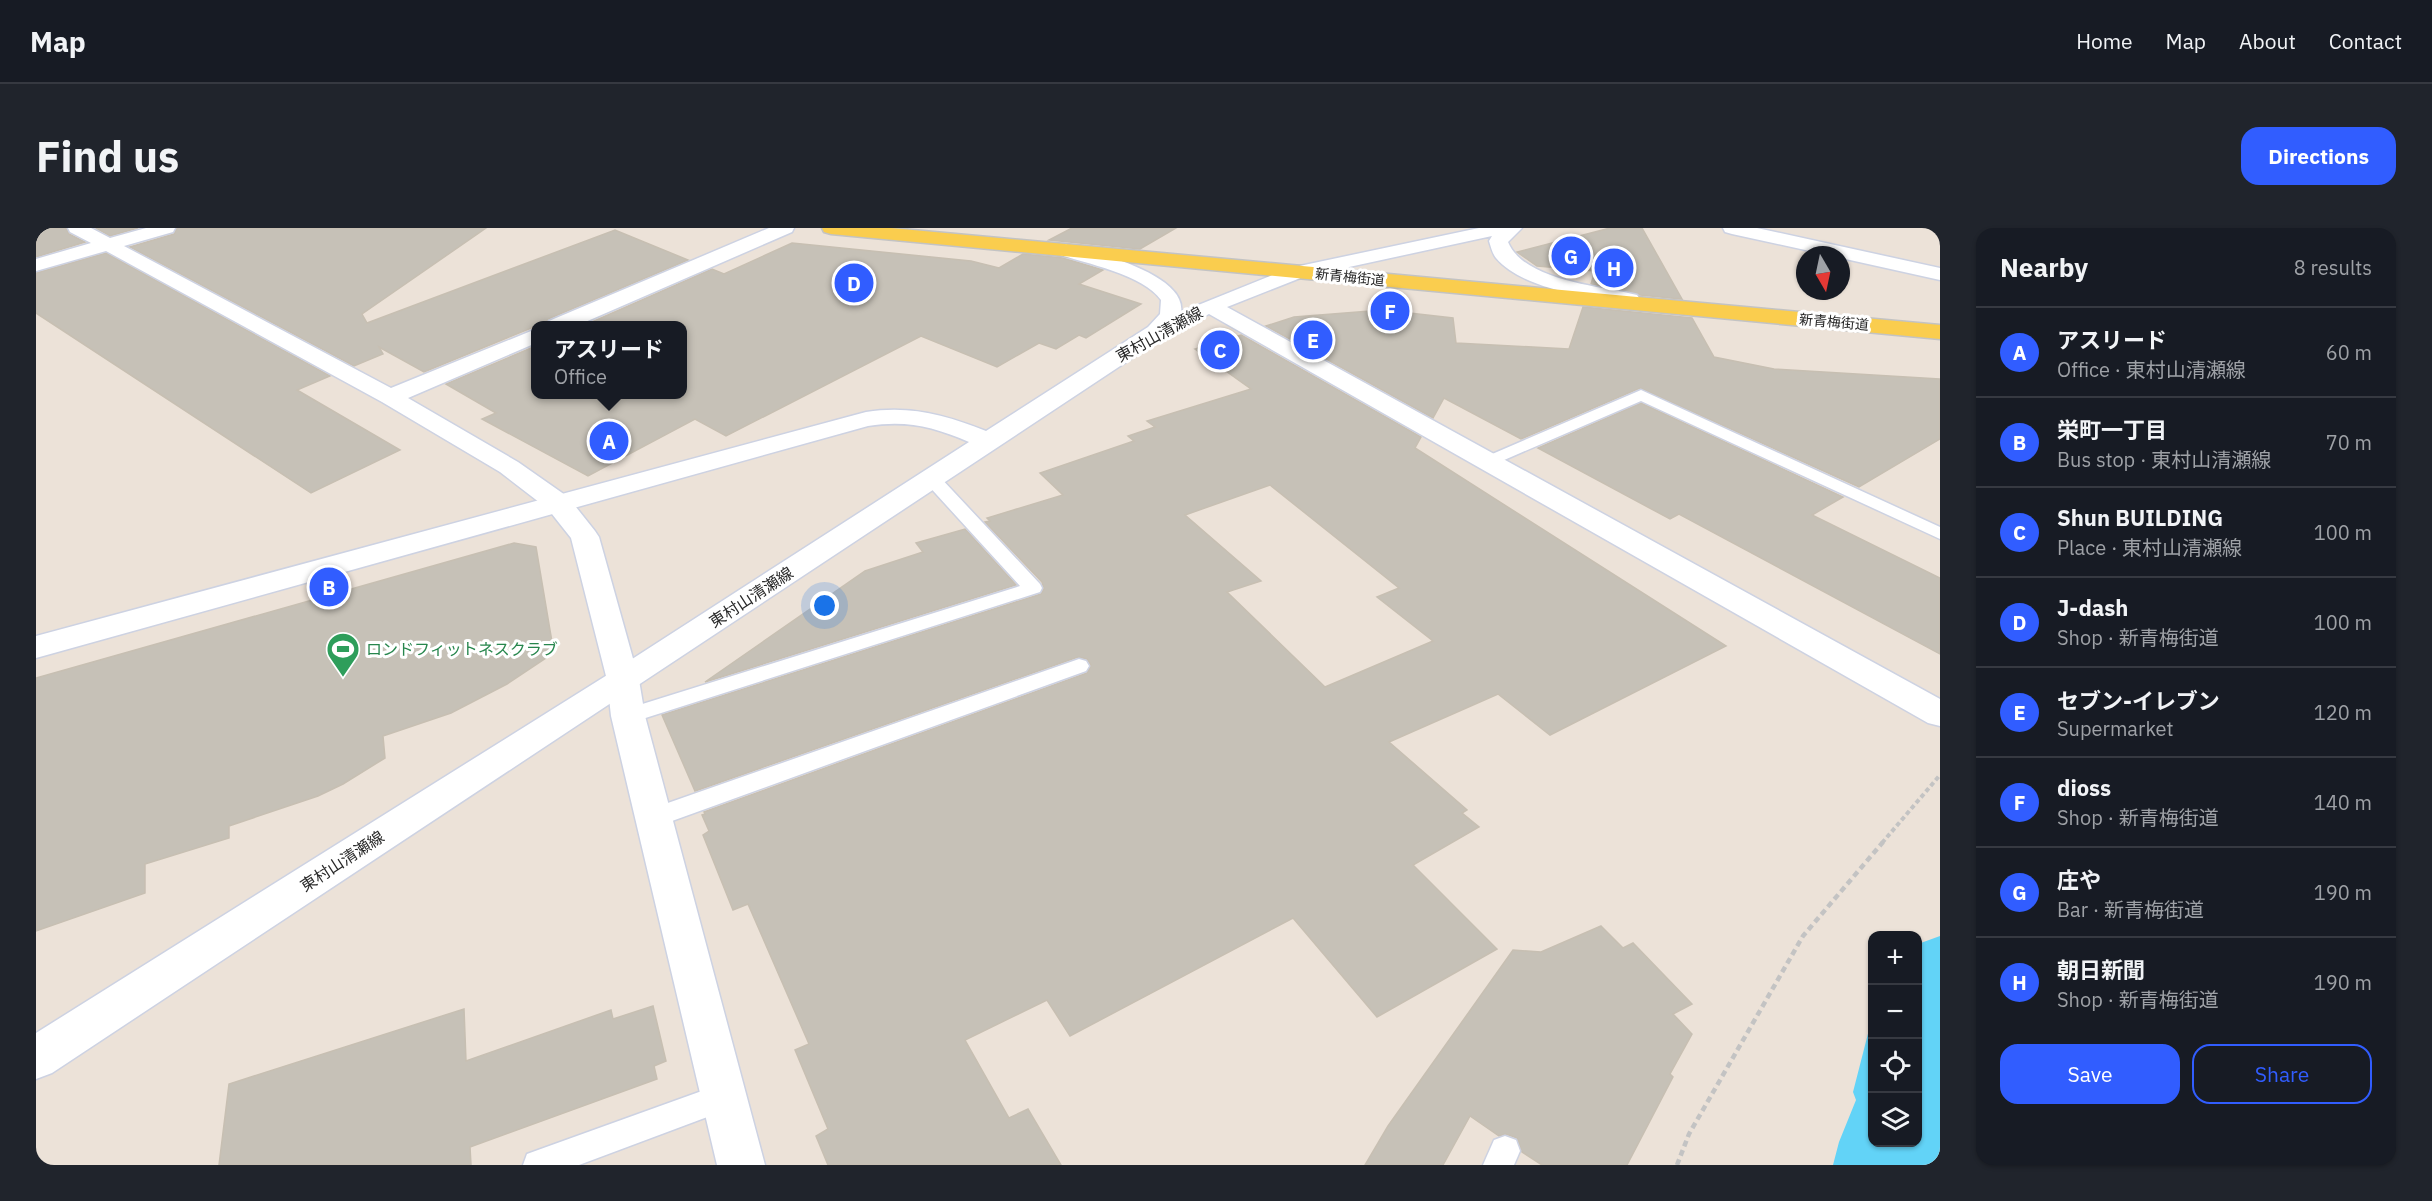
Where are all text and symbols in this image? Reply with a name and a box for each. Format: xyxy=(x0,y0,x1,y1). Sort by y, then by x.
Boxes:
text: Map xyxy=(30,23,86,60)
text: Home xyxy=(2076,27,2133,55)
text: Map xyxy=(2166,27,2206,55)
text: About xyxy=(2239,27,2296,55)
text: Contact xyxy=(2329,27,2402,55)
button: Directions xyxy=(2241,127,2396,185)
text: Find us xyxy=(36,129,179,184)
pin: G xyxy=(1552,234,1591,279)
pin: H xyxy=(1594,246,1634,291)
north arrow xyxy=(1796,246,1850,300)
text: Nearby xyxy=(2000,250,2088,284)
text: 8 results xyxy=(2294,254,2372,281)
pin: D xyxy=(834,260,874,306)
street label: 新青梅街道 xyxy=(1314,264,1386,290)
pin: F xyxy=(1370,288,1410,334)
street label: 東村山清瀬線 xyxy=(1112,302,1206,366)
street label: 新青梅街道 xyxy=(1798,310,1870,334)
pin: E xyxy=(1294,318,1332,362)
popup xyxy=(531,321,687,399)
text: アスリード xyxy=(2057,325,2167,354)
pin: C xyxy=(1200,328,1240,372)
text: アスリード xyxy=(554,334,664,363)
text: A xyxy=(2013,339,2026,366)
text: 60 m xyxy=(2326,339,2372,366)
text: Office · 東村山清瀬線 xyxy=(2057,356,2246,383)
text: Office xyxy=(554,363,607,390)
text: 栄町一丁目 xyxy=(2057,415,2167,444)
pin: A xyxy=(590,418,628,464)
text: B xyxy=(2013,429,2026,456)
text: 70 m xyxy=(2326,429,2372,456)
text: Bus stop · 東村山清瀬線 xyxy=(2057,446,2271,473)
text: Shun BUILDING xyxy=(2057,503,2223,532)
text: C xyxy=(2013,519,2026,546)
text: 100 m xyxy=(2314,519,2372,546)
text: Place · 東村山清瀬線 xyxy=(2057,534,2242,561)
street label: 東村山清瀬線 xyxy=(705,562,797,632)
pin: B xyxy=(310,564,348,610)
your location xyxy=(810,591,839,620)
text: J-dash xyxy=(2057,593,2128,622)
text: D xyxy=(2013,609,2026,636)
text: 100 m xyxy=(2314,609,2372,636)
text: Shop · 新青梅街道 xyxy=(2057,624,2219,651)
sports icon: ロンドフィットネスクラブ xyxy=(325,631,361,678)
place label: ロンドフィットネスクラブ xyxy=(366,639,558,659)
text: セブン-イレブン xyxy=(2057,686,2220,715)
text: E xyxy=(2013,699,2026,726)
text: 120 m xyxy=(2314,699,2372,726)
text: Supermarket xyxy=(2057,715,2174,742)
text: dioss xyxy=(2057,773,2111,802)
text: F xyxy=(2014,789,2025,816)
text: 140 m xyxy=(2314,789,2372,816)
text: Shop · 新青梅街道 xyxy=(2057,804,2219,831)
street label: 東村山清瀬線 xyxy=(296,826,388,896)
text: 庄や xyxy=(2057,865,2101,894)
text: G xyxy=(2012,879,2027,906)
text: 190 m xyxy=(2314,879,2372,906)
text: Bar · 新青梅街道 xyxy=(2057,896,2204,923)
map controls xyxy=(1868,931,1922,1147)
button: + xyxy=(1868,931,1922,985)
text: 朝日新聞 xyxy=(2057,955,2145,984)
text: H xyxy=(2012,969,2027,996)
text: 190 m xyxy=(2314,969,2372,996)
button: − xyxy=(1868,985,1922,1039)
text: Shop · 新青梅街道 xyxy=(2057,986,2219,1013)
button: locate xyxy=(1868,1039,1922,1093)
button: Save xyxy=(2000,1044,2180,1104)
button: Share xyxy=(2192,1044,2372,1104)
button: layers xyxy=(1868,1093,1922,1147)

